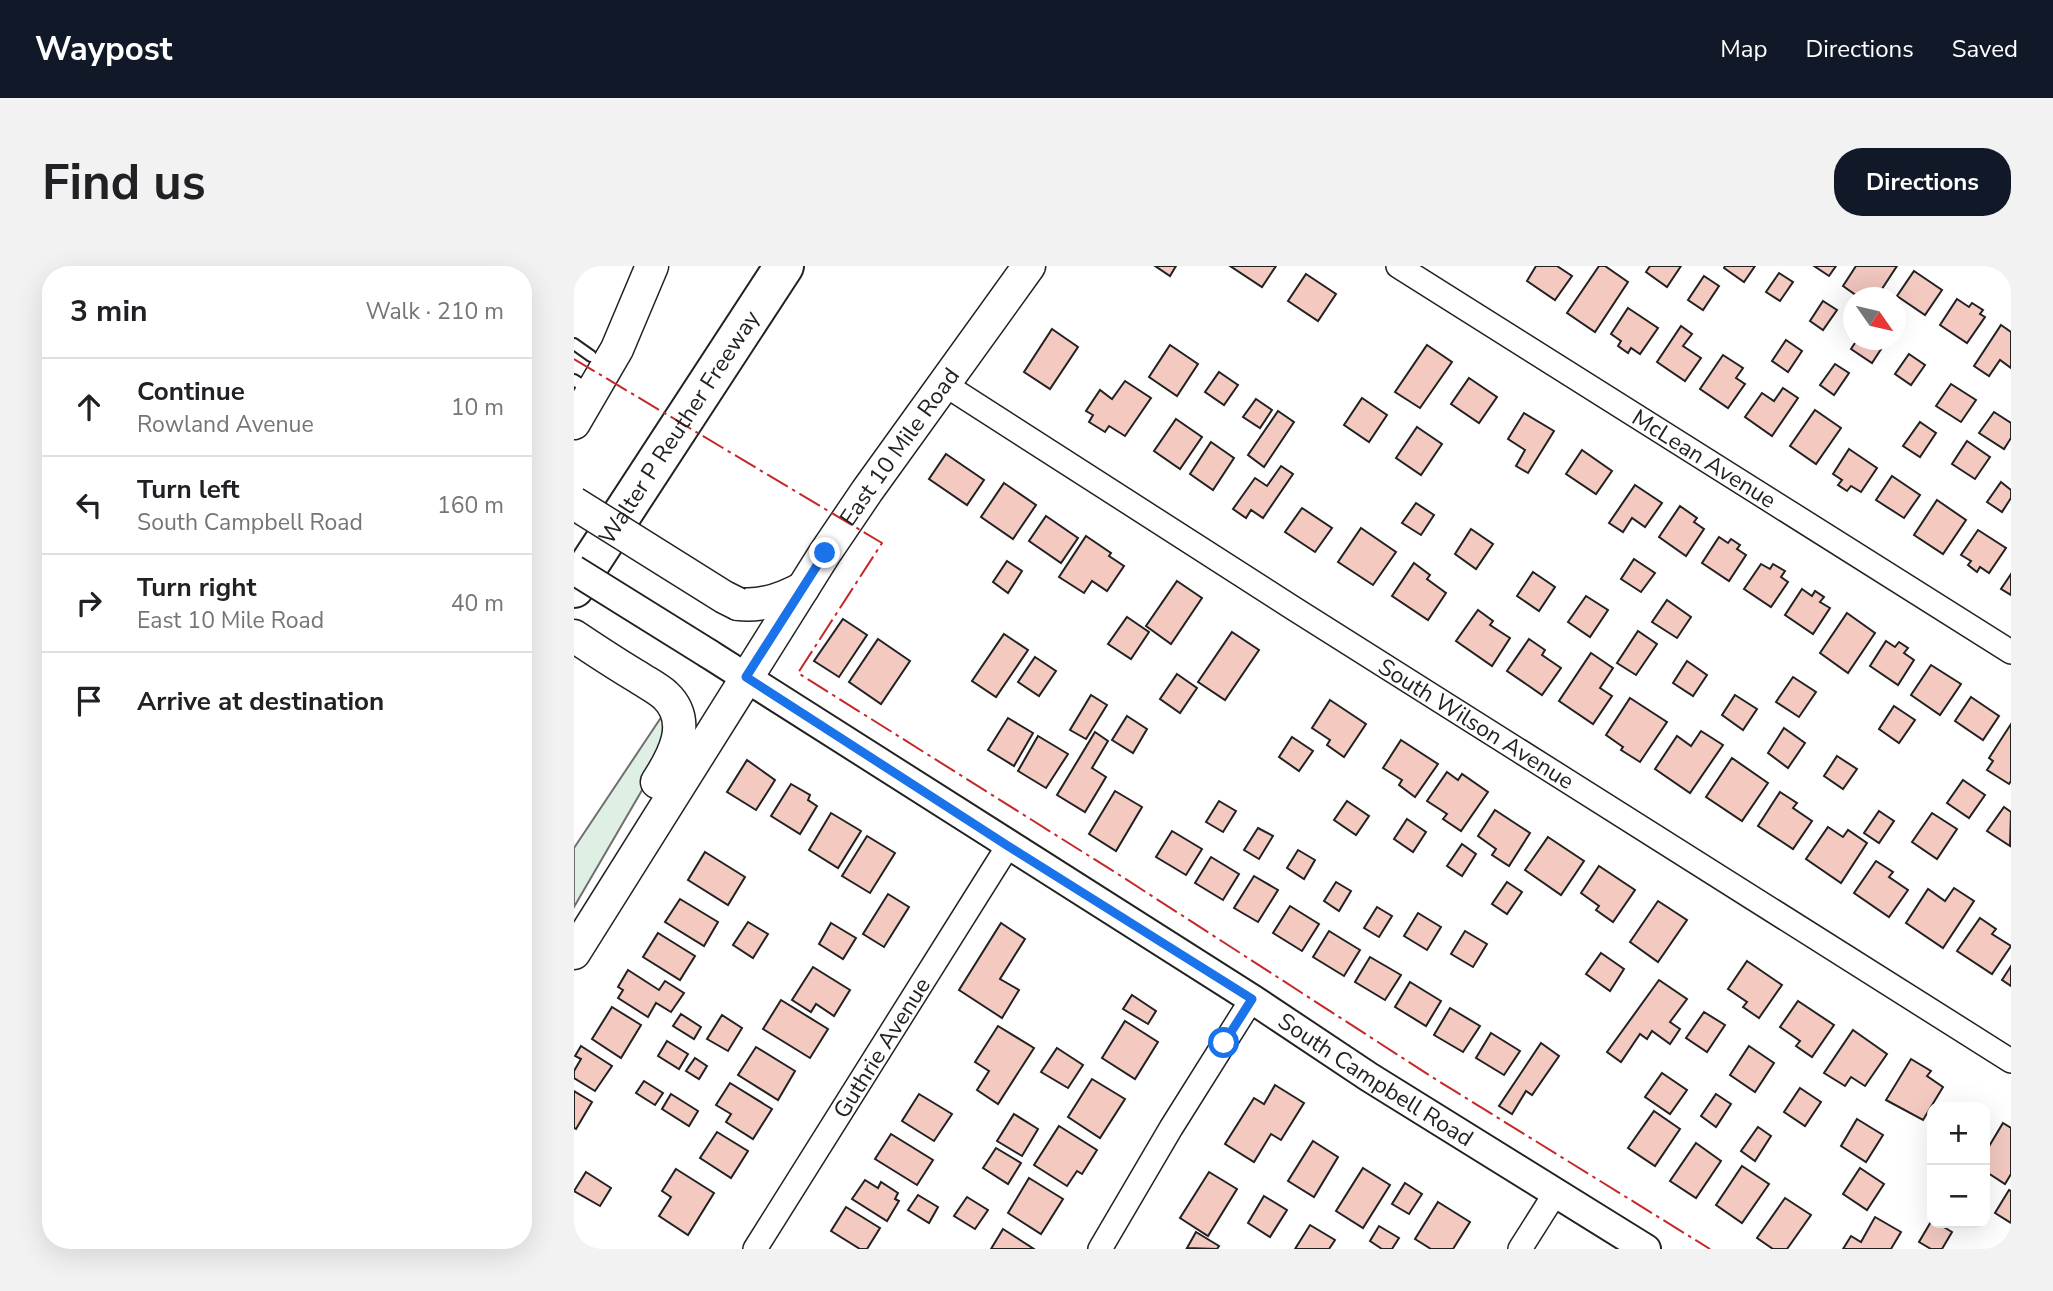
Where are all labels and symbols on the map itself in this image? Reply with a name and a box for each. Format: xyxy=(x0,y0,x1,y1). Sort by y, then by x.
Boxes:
north arrow xyxy=(1843,287,1906,350)
street label: Walter P Reuther Freeway xyxy=(591,304,767,550)
street label: East 10 Mile Road xyxy=(832,361,966,532)
street label: McLean Avenue xyxy=(1626,402,1782,516)
route end xyxy=(809,537,840,568)
street label: South Wilson Avenue xyxy=(1372,651,1580,797)
street label: Guthrie Avenue xyxy=(826,972,938,1124)
street label: South Campbell Road xyxy=(1272,1005,1479,1154)
route start xyxy=(1208,1027,1239,1058)

